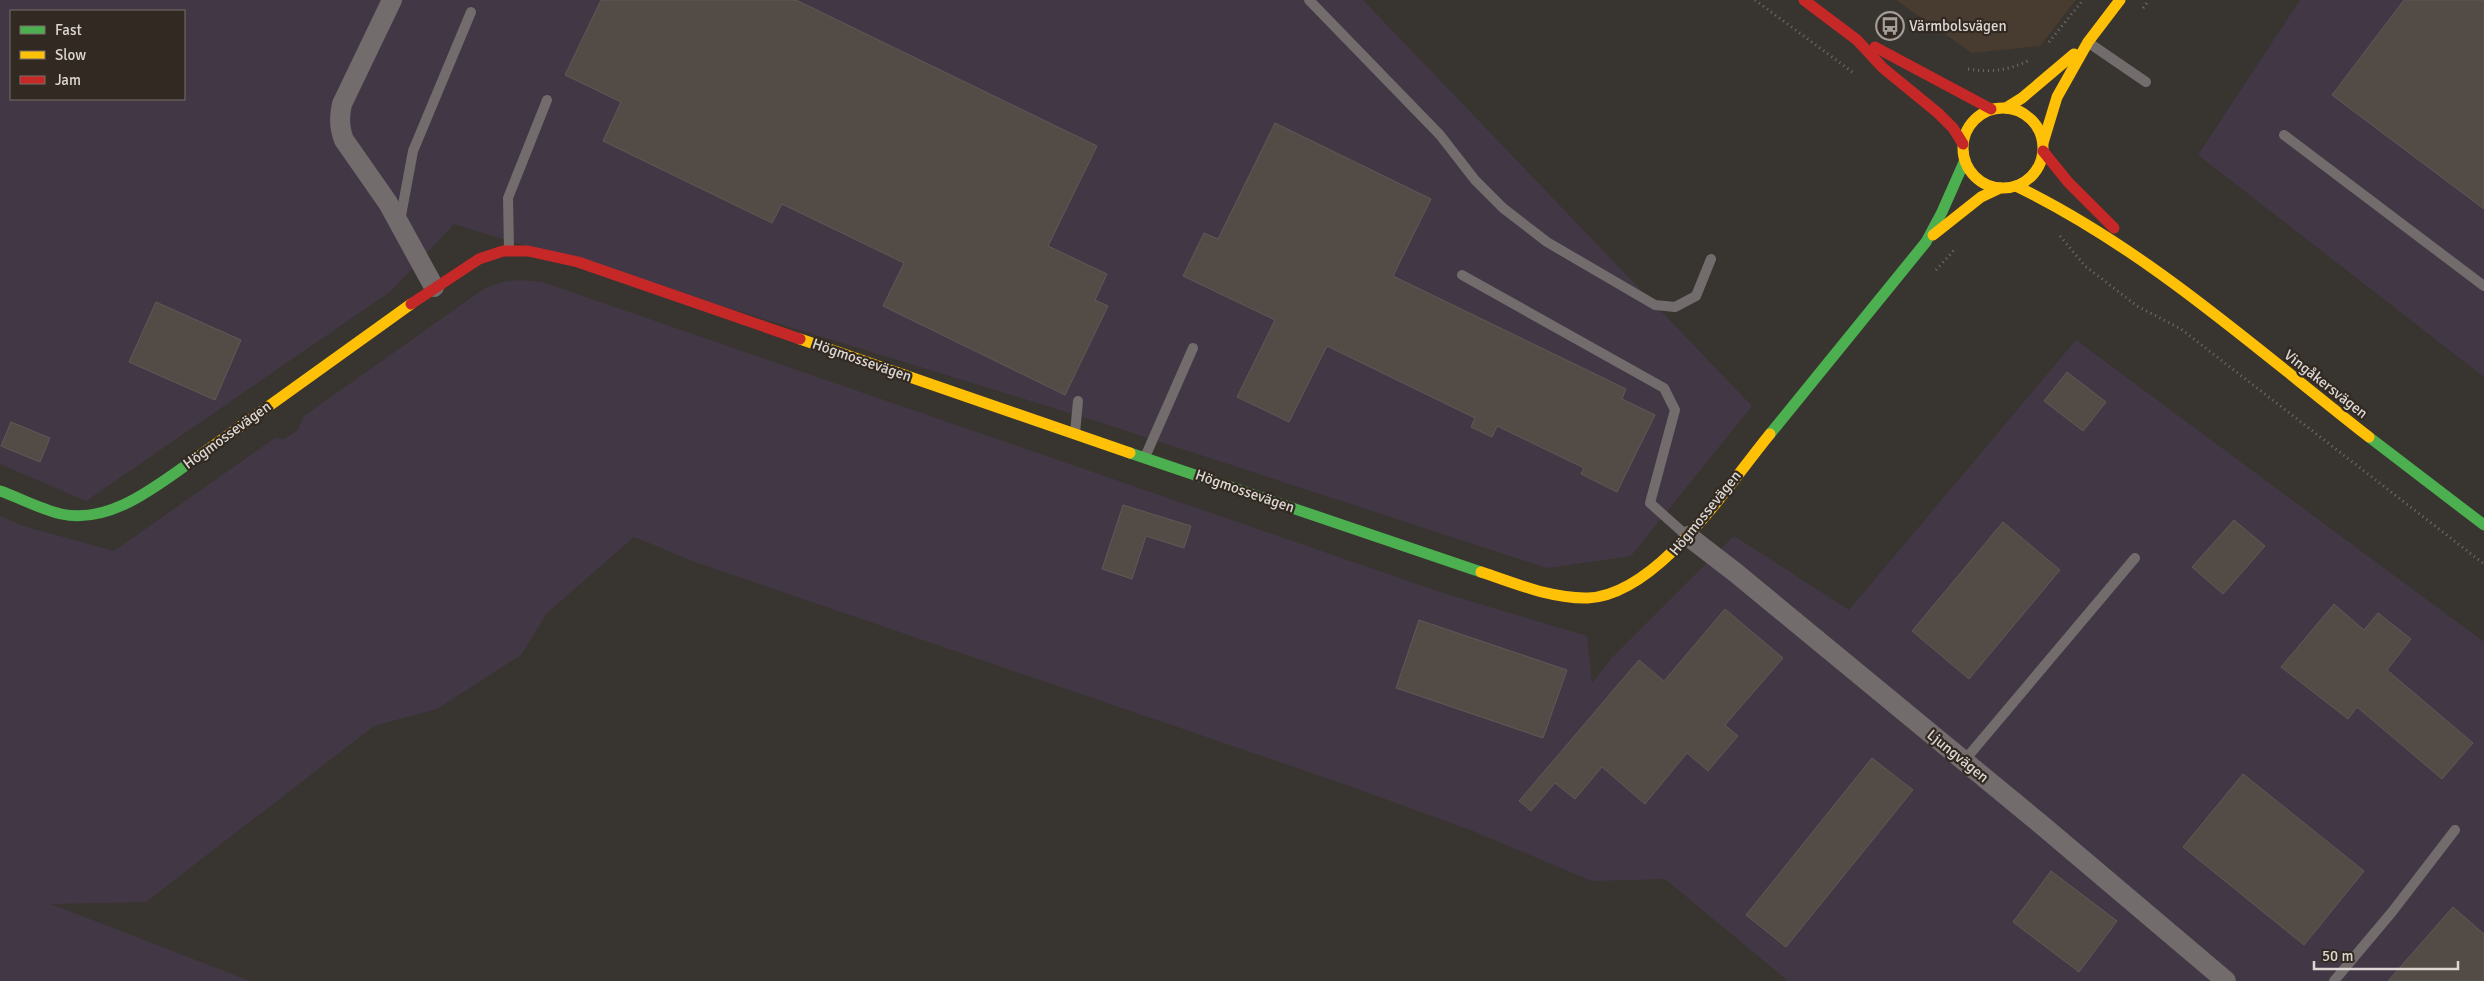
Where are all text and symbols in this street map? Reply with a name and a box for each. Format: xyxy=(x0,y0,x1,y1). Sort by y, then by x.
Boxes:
legend xyxy=(10,10,185,100)
bus stop icon: Värmbolsvägen xyxy=(1875,11,1905,41)
place label: Värmbolsvägen xyxy=(1909,17,2007,35)
text: Fast xyxy=(55,21,82,39)
text: Slow xyxy=(55,46,86,64)
text: Jam xyxy=(55,71,81,89)
street label: Högmossevägen xyxy=(810,335,914,385)
street label: Vingåkersvägen xyxy=(2281,346,2371,422)
street label: Högmossevägen xyxy=(180,397,274,473)
street label: Högmossevägen xyxy=(1193,466,1297,516)
street label: Högmossevägen xyxy=(1665,467,1745,559)
street label: Ljungvägen xyxy=(1924,726,1992,786)
scale bar xyxy=(2314,938,2458,970)
text: 50 m xyxy=(2322,947,2353,965)

